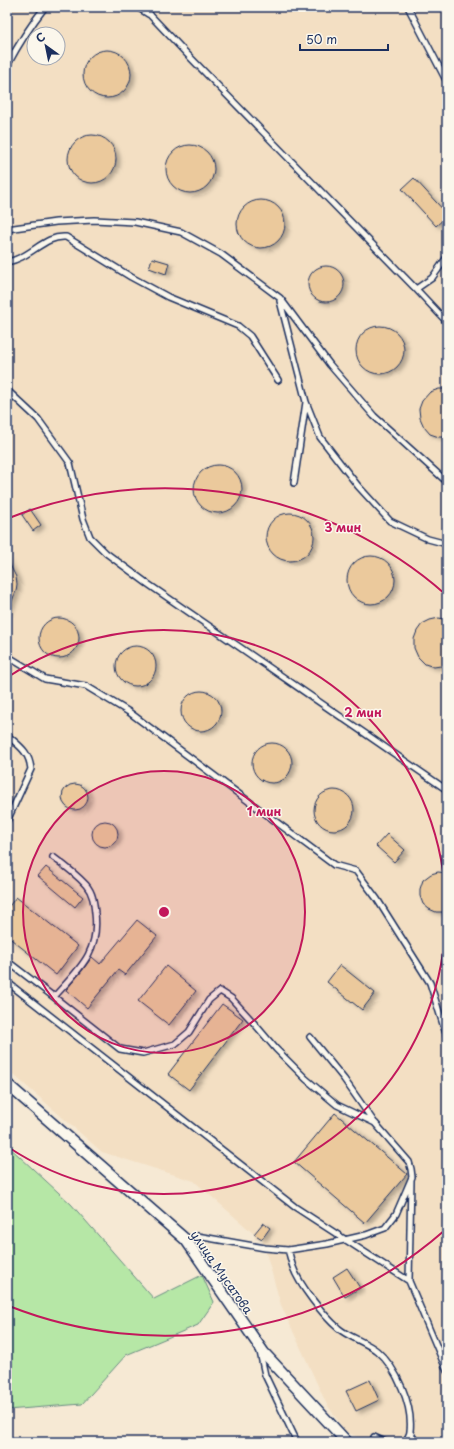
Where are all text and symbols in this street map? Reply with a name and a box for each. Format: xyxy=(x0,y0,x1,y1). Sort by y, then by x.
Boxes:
north arrow xyxy=(26,26,66,66)
scale bar xyxy=(300,26,388,52)
text: С xyxy=(32,28,48,47)
text: 50 m xyxy=(306,30,337,48)
text: 3 мин xyxy=(325,518,362,536)
text: 2 мин xyxy=(344,703,382,721)
text: 1 мин xyxy=(247,802,282,820)
centre of rings xyxy=(157,905,171,919)
street label: улица Мусатова xyxy=(186,1227,258,1318)

